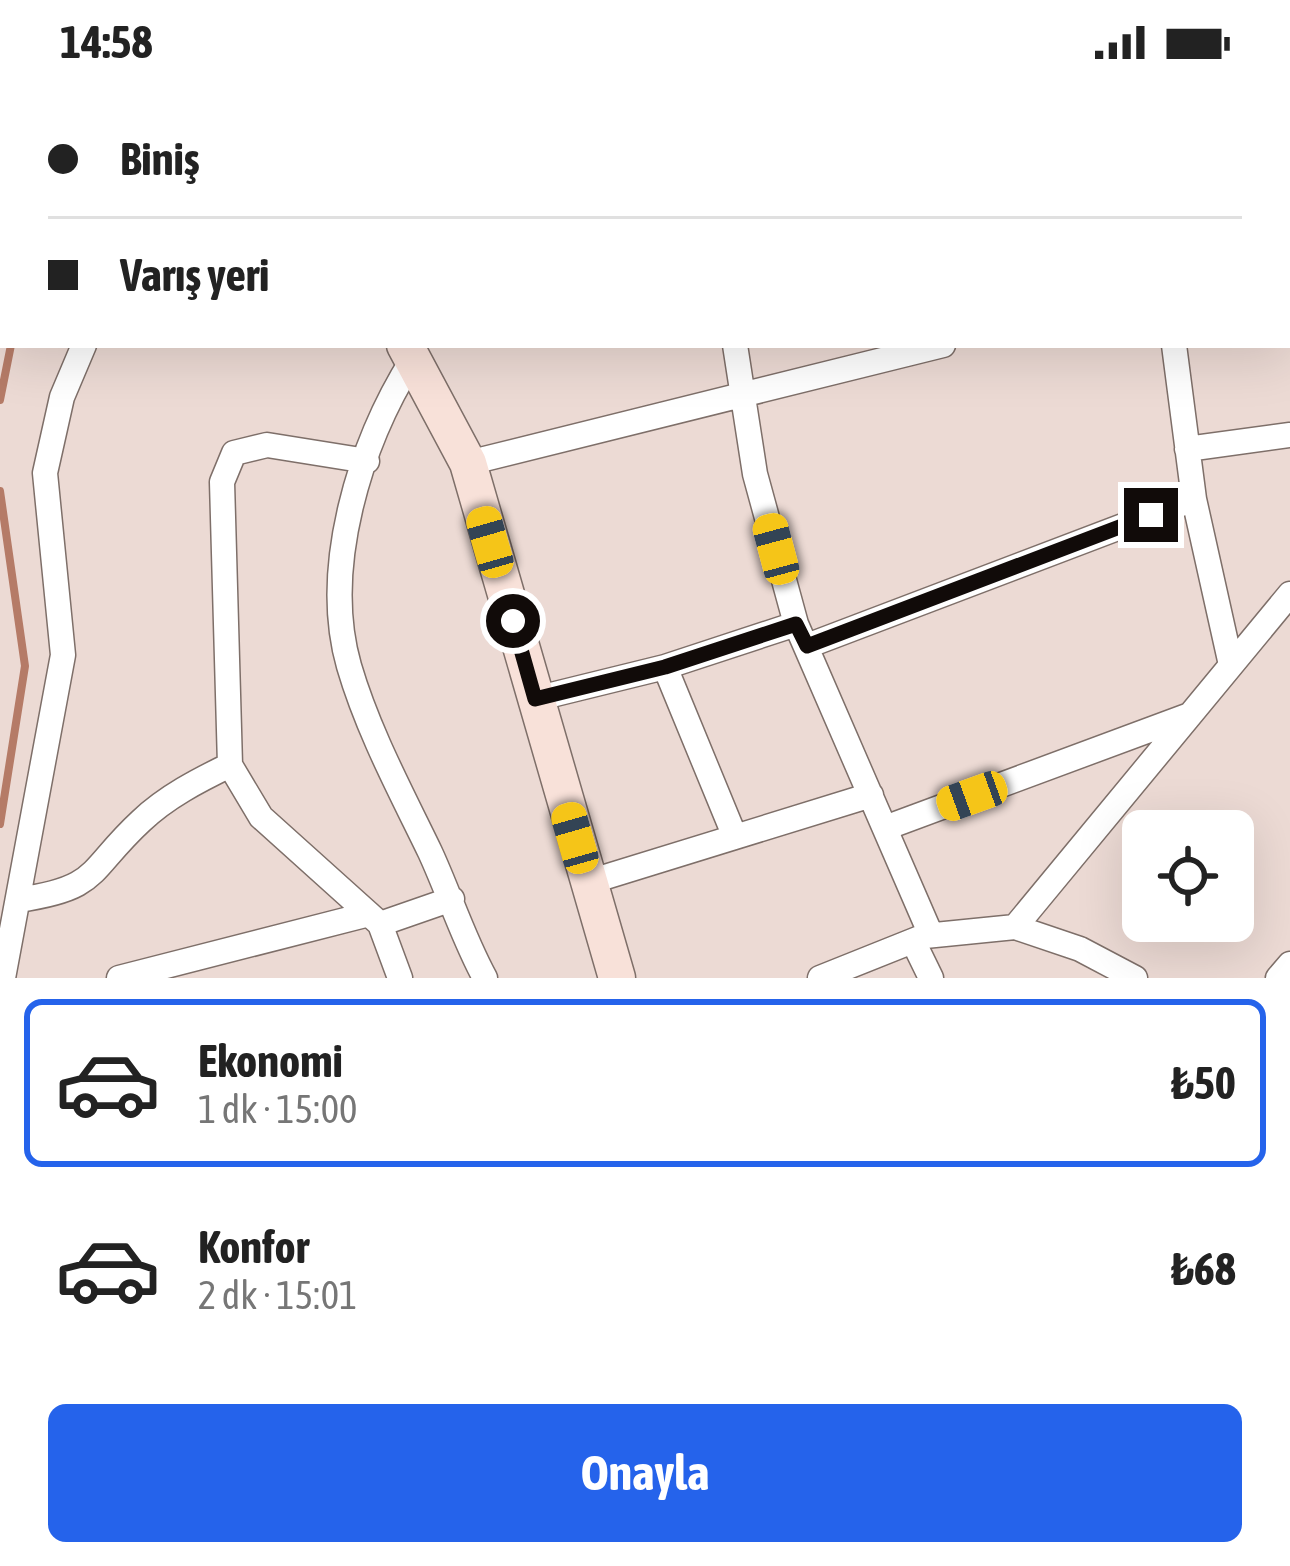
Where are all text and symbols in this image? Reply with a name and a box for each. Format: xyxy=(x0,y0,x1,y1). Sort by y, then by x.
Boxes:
text: 14:58 xyxy=(60,16,153,68)
text: Biniş xyxy=(120,133,200,185)
text: Varış yeri xyxy=(120,249,269,301)
route end xyxy=(1124,488,1178,542)
car xyxy=(463,502,517,582)
car xyxy=(749,510,803,588)
route start xyxy=(486,594,540,648)
car xyxy=(932,767,1012,825)
car xyxy=(548,798,602,878)
map controls xyxy=(1122,810,1254,942)
button: locate xyxy=(1122,810,1254,942)
icon: car xyxy=(54,1029,162,1137)
text: Ekonomi xyxy=(198,1035,343,1087)
text: ₺50 xyxy=(1171,1057,1236,1109)
text: 1 dk · 15:00 xyxy=(198,1087,357,1131)
icon: car xyxy=(54,1215,162,1323)
text: Konfor xyxy=(198,1221,309,1273)
text: ₺68 xyxy=(1171,1243,1236,1295)
text: 2 dk · 15:01 xyxy=(198,1273,357,1317)
button: Onayla xyxy=(48,1404,1242,1542)

